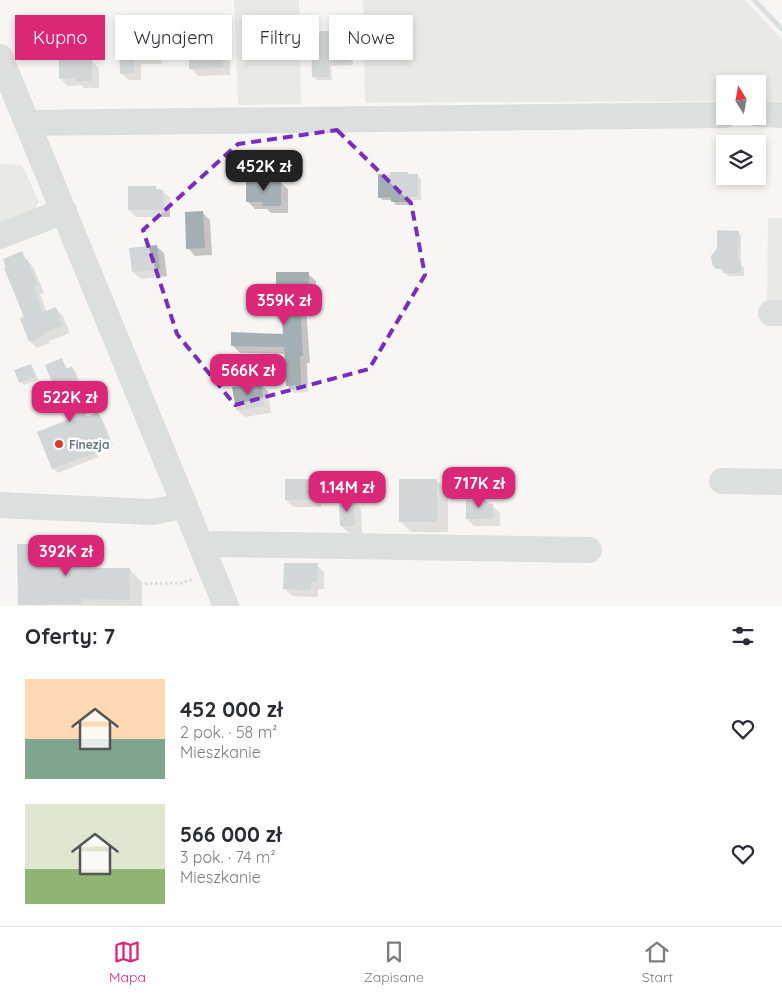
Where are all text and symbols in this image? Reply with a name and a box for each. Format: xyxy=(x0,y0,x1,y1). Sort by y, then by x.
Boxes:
chip: Kupno xyxy=(15,15,105,60)
chip: Wynajem xyxy=(115,15,232,60)
chip: Filtry xyxy=(242,15,319,60)
chip: Nowe xyxy=(329,15,413,60)
north arrow xyxy=(716,75,766,125)
map controls xyxy=(716,75,766,185)
button: layers xyxy=(716,135,766,185)
pin: 452K zł xyxy=(218,150,310,192)
text: 452K zł xyxy=(237,156,291,176)
pin: 359K zł xyxy=(238,284,330,326)
text: 359K zł xyxy=(257,290,311,310)
pin: 566K zł xyxy=(202,354,294,396)
text: 566K zł xyxy=(221,360,275,380)
pin: 522K zł xyxy=(24,380,116,423)
text: 522K zł xyxy=(43,387,97,407)
place label: Finezja xyxy=(69,437,109,452)
marker: Finezja xyxy=(53,438,65,450)
pin: 717K zł xyxy=(433,466,525,509)
pin: 1.14M zł xyxy=(295,470,399,513)
text: 717K zł xyxy=(453,473,505,493)
text: 1.14M zł xyxy=(320,477,374,497)
pin: 392K zł xyxy=(20,534,112,577)
text: 392K zł xyxy=(39,541,93,561)
icon: filters xyxy=(729,622,757,650)
text: Oferty: 7 xyxy=(25,623,115,649)
text: 452 000 zł xyxy=(180,696,283,722)
icon: home xyxy=(65,699,125,759)
icon: heart xyxy=(729,715,757,743)
text: 2 pok. · 58 m² xyxy=(180,722,277,742)
text: Mieszkanie xyxy=(180,742,261,762)
text: 566 000 zł xyxy=(180,821,282,847)
icon: home xyxy=(65,824,125,884)
icon: heart xyxy=(729,840,757,868)
text: 3 pok. · 74 m² xyxy=(180,847,275,867)
text: Mieszkanie xyxy=(180,867,261,887)
tab: Mapa xyxy=(109,938,146,986)
tab: Zapisane xyxy=(364,938,424,986)
tab: Start xyxy=(642,938,673,986)

